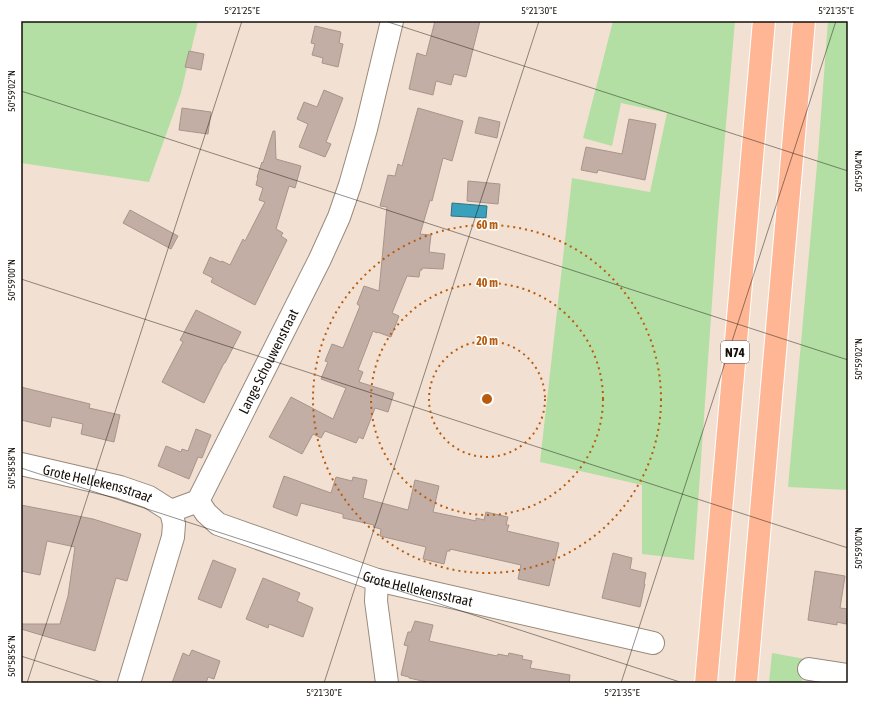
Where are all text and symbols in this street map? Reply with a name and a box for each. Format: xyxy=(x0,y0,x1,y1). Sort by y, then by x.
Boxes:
text: 5°21'25"E xyxy=(224,5,260,16)
text: 5°21'30"E xyxy=(521,5,557,16)
text: 5°21'35"E xyxy=(818,5,854,16)
text: 50°59'02"N xyxy=(6,70,17,112)
text: 50°59'04"N xyxy=(853,150,864,192)
text: 60 m xyxy=(476,218,498,232)
text: 50°59'00"N xyxy=(6,259,17,301)
text: 40 m xyxy=(475,276,498,290)
street label: Lange Schouwenstraat xyxy=(235,306,301,416)
text: 20 m xyxy=(476,334,498,348)
text: 50°59'02"N xyxy=(853,338,864,380)
road number: N74 xyxy=(721,341,749,363)
centre of rings xyxy=(480,392,494,406)
text: 50°58'58"N xyxy=(6,447,17,489)
street label: Grote Hellekensstraat xyxy=(41,461,156,505)
text: 50°59'00"N xyxy=(853,527,864,569)
street label: Grote Hellekensstraat xyxy=(361,568,474,610)
text: 50°58'56"N xyxy=(6,635,17,677)
text: 5°21'30"E xyxy=(306,687,342,698)
text: 5°21'35"E xyxy=(604,687,640,698)

